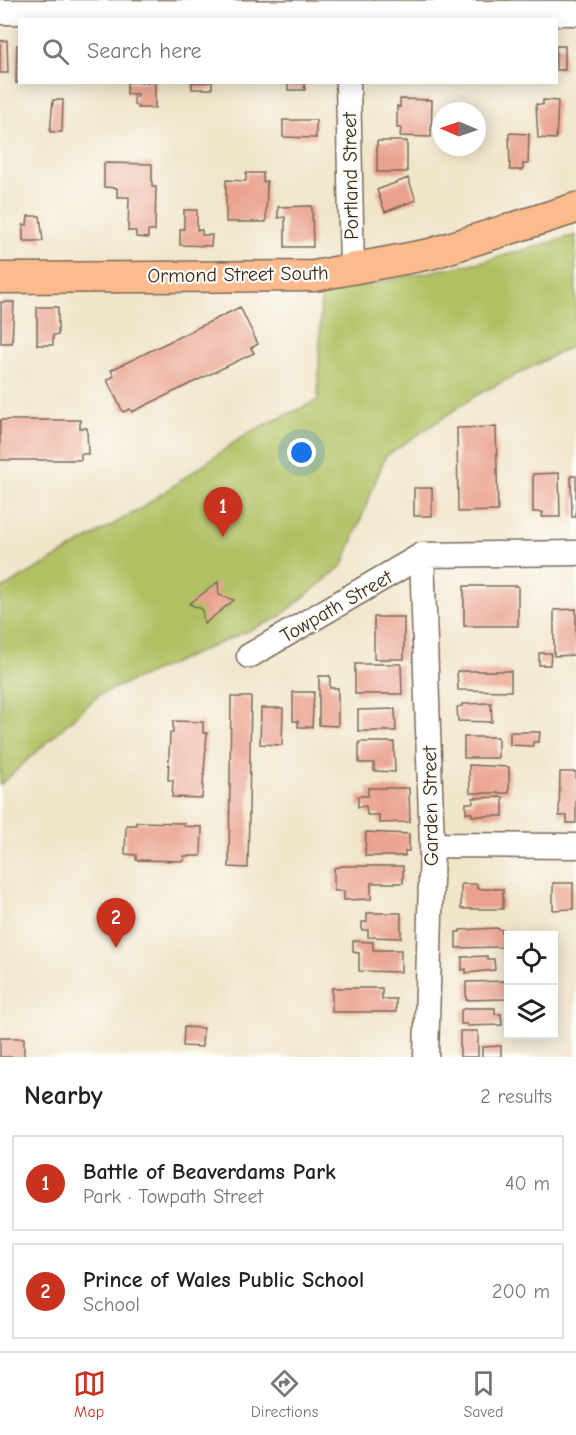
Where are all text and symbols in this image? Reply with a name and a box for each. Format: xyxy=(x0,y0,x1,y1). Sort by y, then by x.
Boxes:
search box xyxy=(18,18,558,84)
icon: search xyxy=(39,35,72,68)
text: Search here xyxy=(87,38,202,64)
north arrow xyxy=(432,102,486,156)
street label: Portland Street xyxy=(338,111,363,240)
street label: Ormond Street South xyxy=(147,261,329,288)
your location xyxy=(287,438,316,467)
pin: 1 xyxy=(204,488,242,537)
street label: Towpath Street xyxy=(276,565,397,648)
street label: Garden Street xyxy=(418,744,443,866)
pin: 2 xyxy=(96,898,136,948)
map controls xyxy=(504,931,558,1039)
button: locate xyxy=(504,931,558,985)
button: layers xyxy=(504,985,558,1039)
text: Nearby xyxy=(24,1081,103,1111)
text: 2 results xyxy=(480,1085,552,1108)
text: Battle of Beaverdams Park xyxy=(83,1159,336,1185)
text: 1 xyxy=(42,1172,49,1195)
text: 40 m xyxy=(505,1172,550,1195)
text: Park · Towpath Street xyxy=(83,1185,263,1208)
text: Prince of Wales Public School xyxy=(83,1267,364,1293)
text: 2 xyxy=(41,1280,50,1303)
text: 200 m xyxy=(492,1280,550,1303)
text: School xyxy=(83,1293,140,1316)
tab: Map xyxy=(73,1367,106,1421)
tab: Directions xyxy=(251,1367,318,1421)
tab: Saved xyxy=(463,1367,503,1421)

